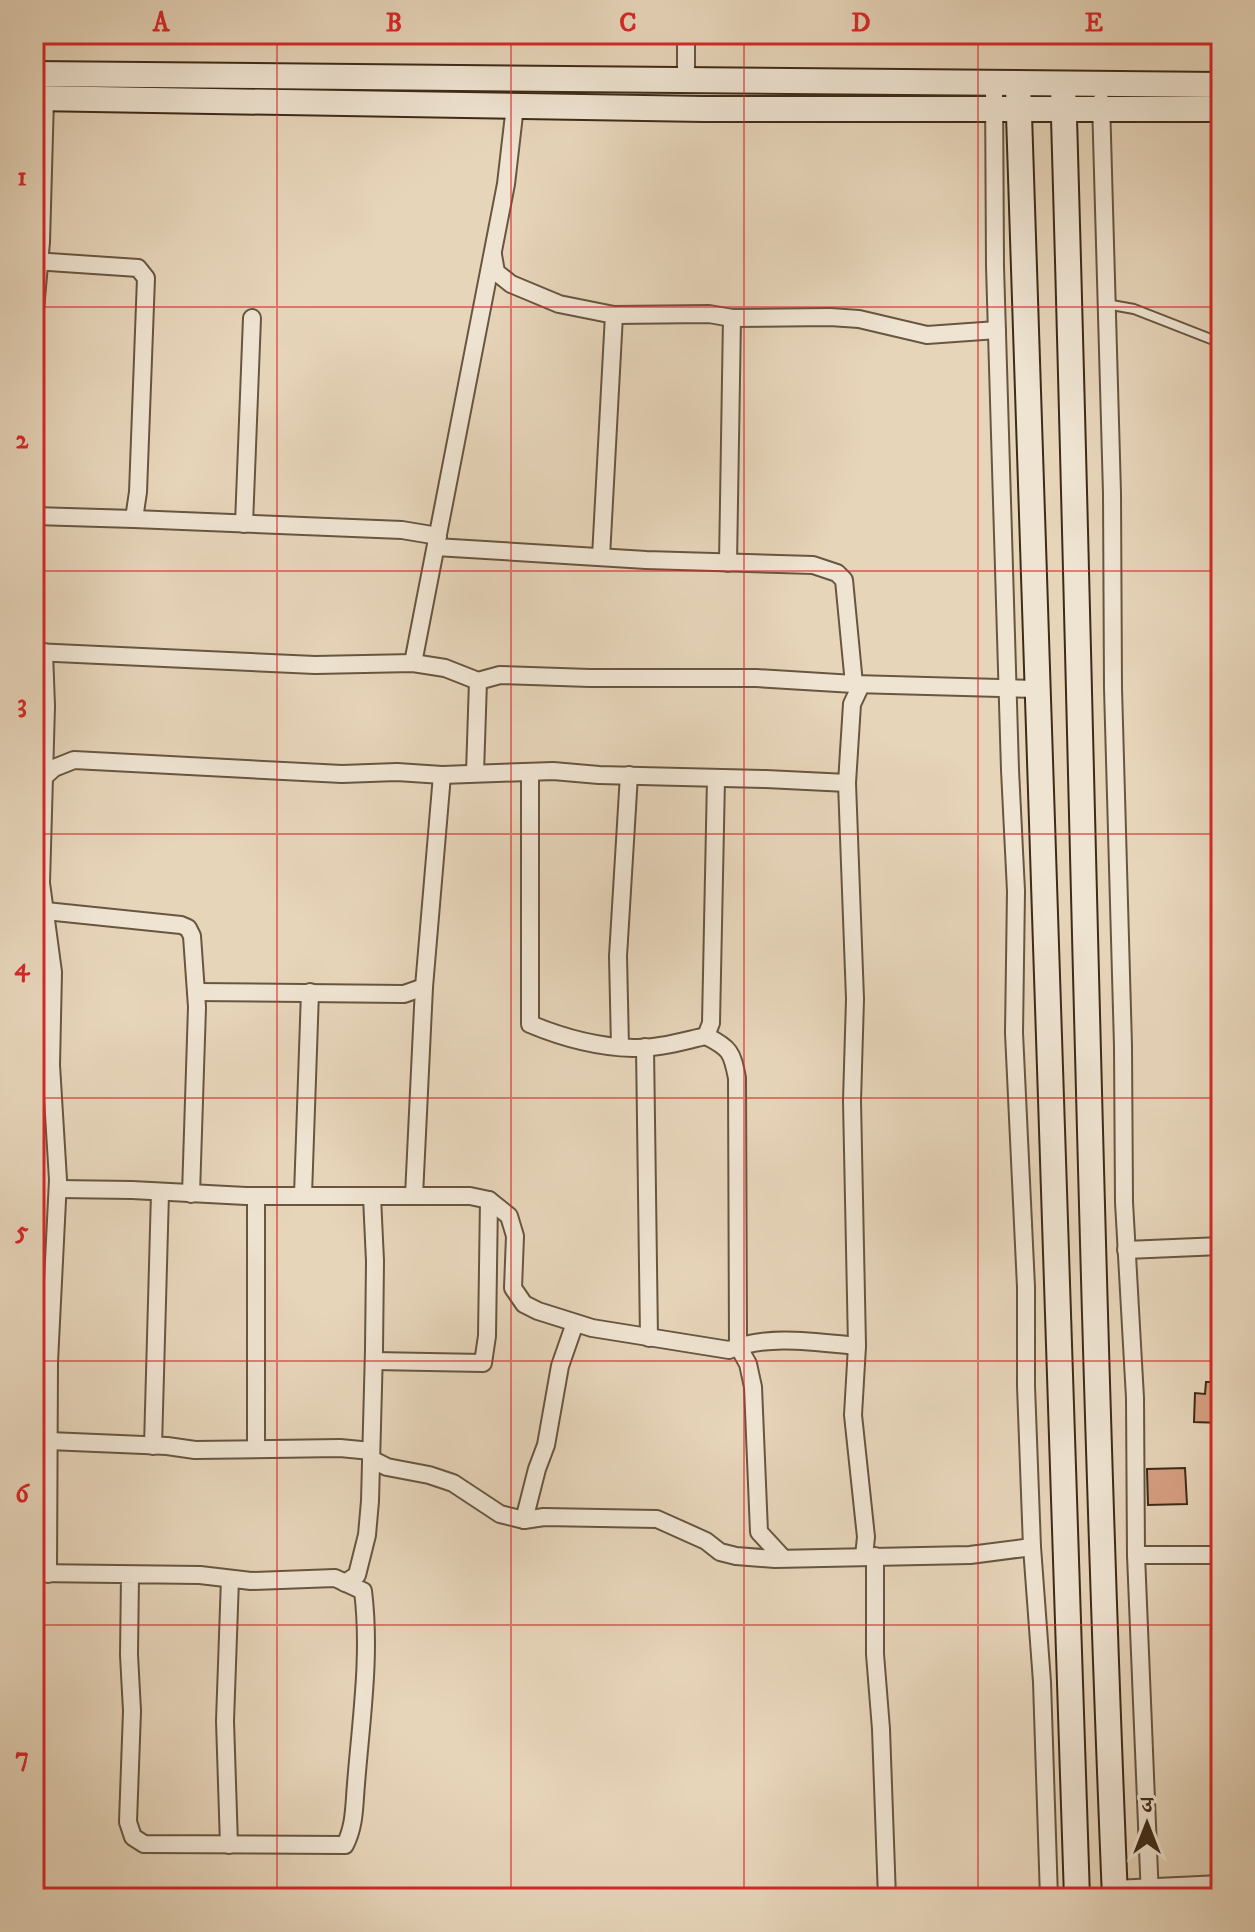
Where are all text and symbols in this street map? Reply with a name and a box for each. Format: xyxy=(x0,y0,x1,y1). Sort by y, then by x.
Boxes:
text: A xyxy=(152,7,171,40)
text: B xyxy=(386,7,402,40)
text: C xyxy=(619,7,637,40)
text: D xyxy=(851,7,871,40)
text: E xyxy=(1085,7,1103,40)
text: 1 xyxy=(17,161,27,194)
text: 2 xyxy=(16,424,30,457)
text: 3 xyxy=(17,688,27,721)
text: 4 xyxy=(15,951,31,984)
text: 5 xyxy=(15,1215,29,1248)
text: 6 xyxy=(15,1478,30,1511)
text: 7 xyxy=(15,1741,29,1774)
north arrow xyxy=(1107,1784,1187,1864)
text: उ xyxy=(1139,1792,1154,1819)

